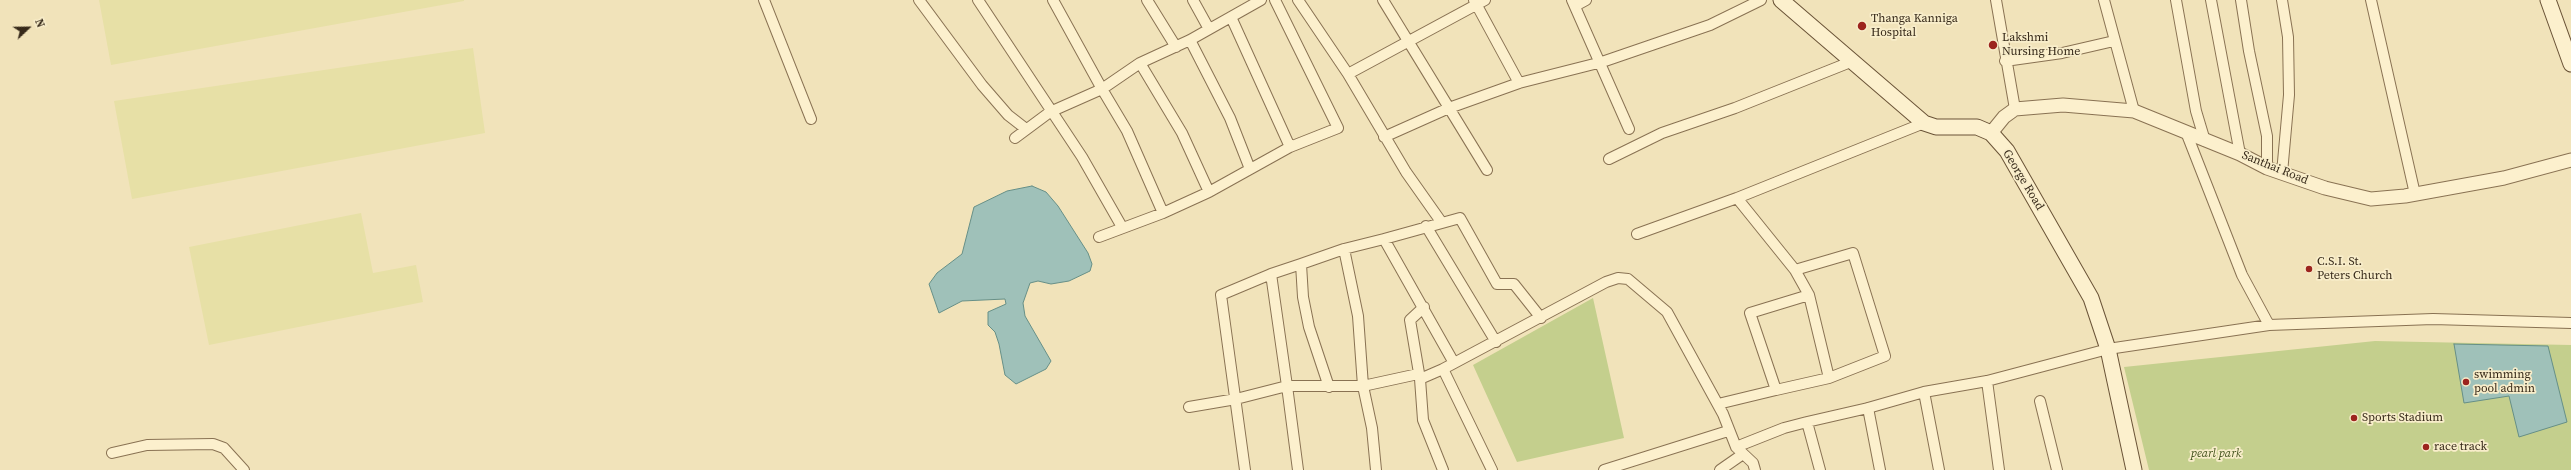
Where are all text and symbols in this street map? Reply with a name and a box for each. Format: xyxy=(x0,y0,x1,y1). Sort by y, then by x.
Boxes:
north arrow xyxy=(8,8,48,48)
place label: Thanga Kanniga Hospital xyxy=(1871,12,1958,40)
text: N xyxy=(31,17,48,30)
marker: Thanga Kanniga Hospital xyxy=(1856,20,1868,32)
place label: Lakshmi Nursing Home xyxy=(2002,31,2080,59)
marker: Lakshmi Nursing Home xyxy=(1987,39,1999,51)
street label: George Road xyxy=(1999,147,2047,213)
street label: Santhai Road xyxy=(2240,148,2310,188)
place label: C.S.I. St. Peters Church xyxy=(2317,255,2393,283)
marker: C.S.I. St. Peters Church xyxy=(2304,264,2314,274)
place label: swimming pool admin xyxy=(2474,368,2535,396)
marker: swimming pool admin xyxy=(2461,377,2471,387)
place label: Sports Stadium xyxy=(2362,411,2443,425)
marker: Sports Stadium xyxy=(2349,413,2359,423)
place label: race track xyxy=(2434,440,2487,454)
marker: race track xyxy=(2421,442,2431,452)
park label: pearl park xyxy=(2191,447,2241,461)

